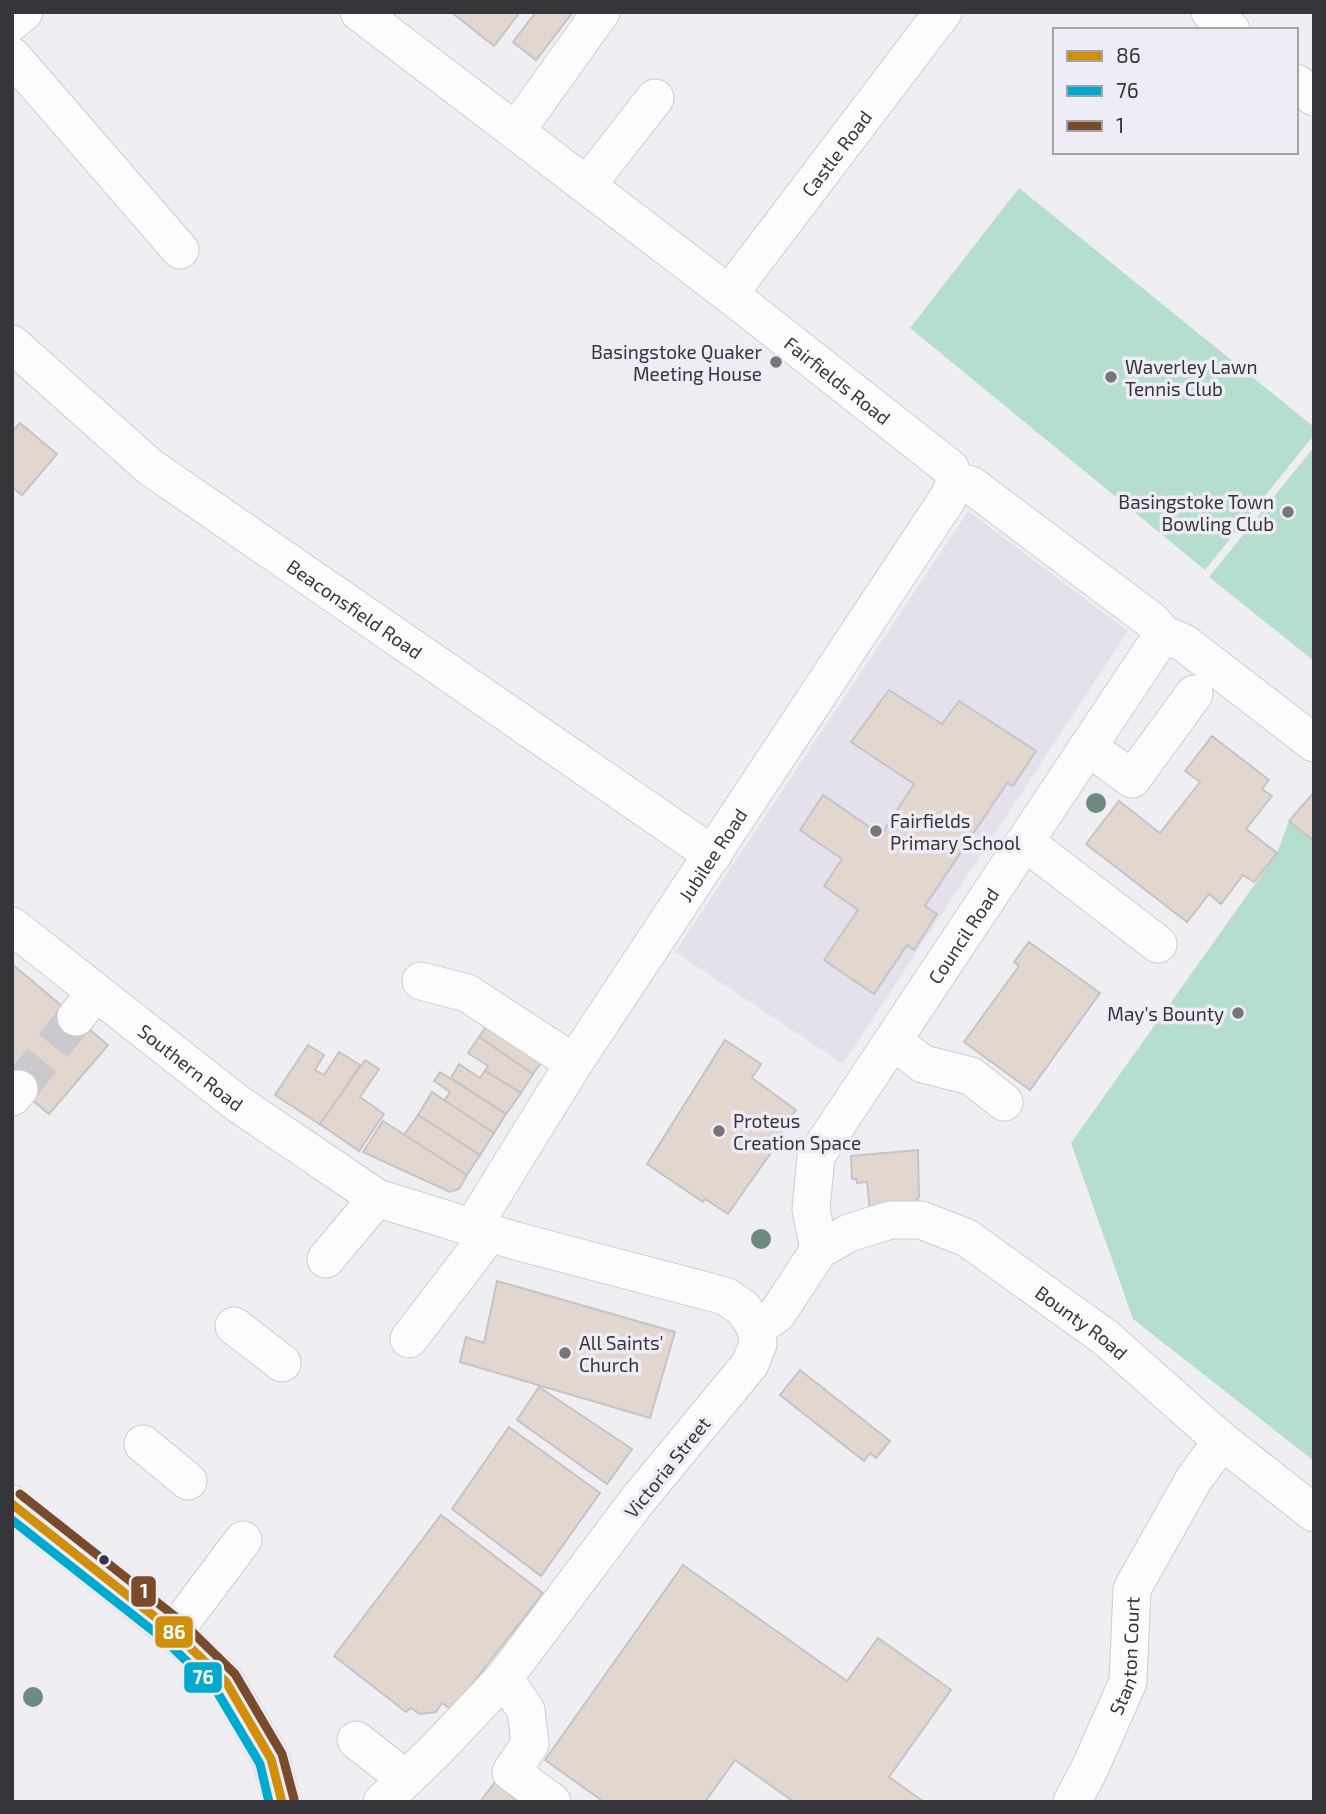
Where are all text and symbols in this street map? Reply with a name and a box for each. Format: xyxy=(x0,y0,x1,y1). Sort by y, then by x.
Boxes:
legend xyxy=(1053,28,1298,154)
text: 86 xyxy=(1116,42,1141,67)
text: 76 xyxy=(1116,77,1139,102)
street label: Castle Road xyxy=(796,105,876,201)
text: 1 xyxy=(1116,112,1124,137)
street label: Fairfields Road xyxy=(780,331,896,429)
place label: Basingstoke Quaker Meeting House xyxy=(591,340,762,385)
marker: Basingstoke Quaker Meeting House xyxy=(768,354,784,370)
place label: Waverley Lawn Tennis Club xyxy=(1125,355,1258,400)
marker: Waverley Lawn Tennis Club xyxy=(1103,369,1119,385)
place label: Basingstoke Town Bowling Club xyxy=(1118,490,1274,535)
marker: Basingstoke Town Bowling Club xyxy=(1280,504,1296,520)
street label: Beaconsfield Road xyxy=(283,554,427,663)
street label: Jubilee Road xyxy=(673,804,751,905)
place label: Fairfields Primary School xyxy=(890,809,1021,854)
marker: Fairfields Primary School xyxy=(868,823,884,839)
street label: Council Road xyxy=(922,883,1003,988)
place label: May's Bounty xyxy=(1107,1002,1224,1025)
marker: May's Bounty xyxy=(1230,1005,1246,1021)
street label: Southern Road xyxy=(134,1019,248,1116)
place label: Proteus Creation Space xyxy=(733,1109,861,1154)
marker: Proteus Creation Space xyxy=(711,1123,727,1139)
street label: Bounty Road xyxy=(1031,1280,1133,1364)
place label: All Saints' Church xyxy=(579,1331,664,1376)
marker: All Saints' Church xyxy=(557,1345,573,1361)
street label: Victoria Street xyxy=(619,1412,715,1522)
unlabelled marker xyxy=(97,1553,111,1567)
line badge: 1 xyxy=(130,1575,157,1608)
text: 1 xyxy=(140,1579,148,1602)
street label: Stanton Court xyxy=(1104,1596,1143,1718)
line badge: 86 xyxy=(154,1615,194,1649)
text: 86 xyxy=(162,1620,186,1643)
line badge: 76 xyxy=(183,1661,223,1694)
text: 76 xyxy=(192,1665,214,1688)

